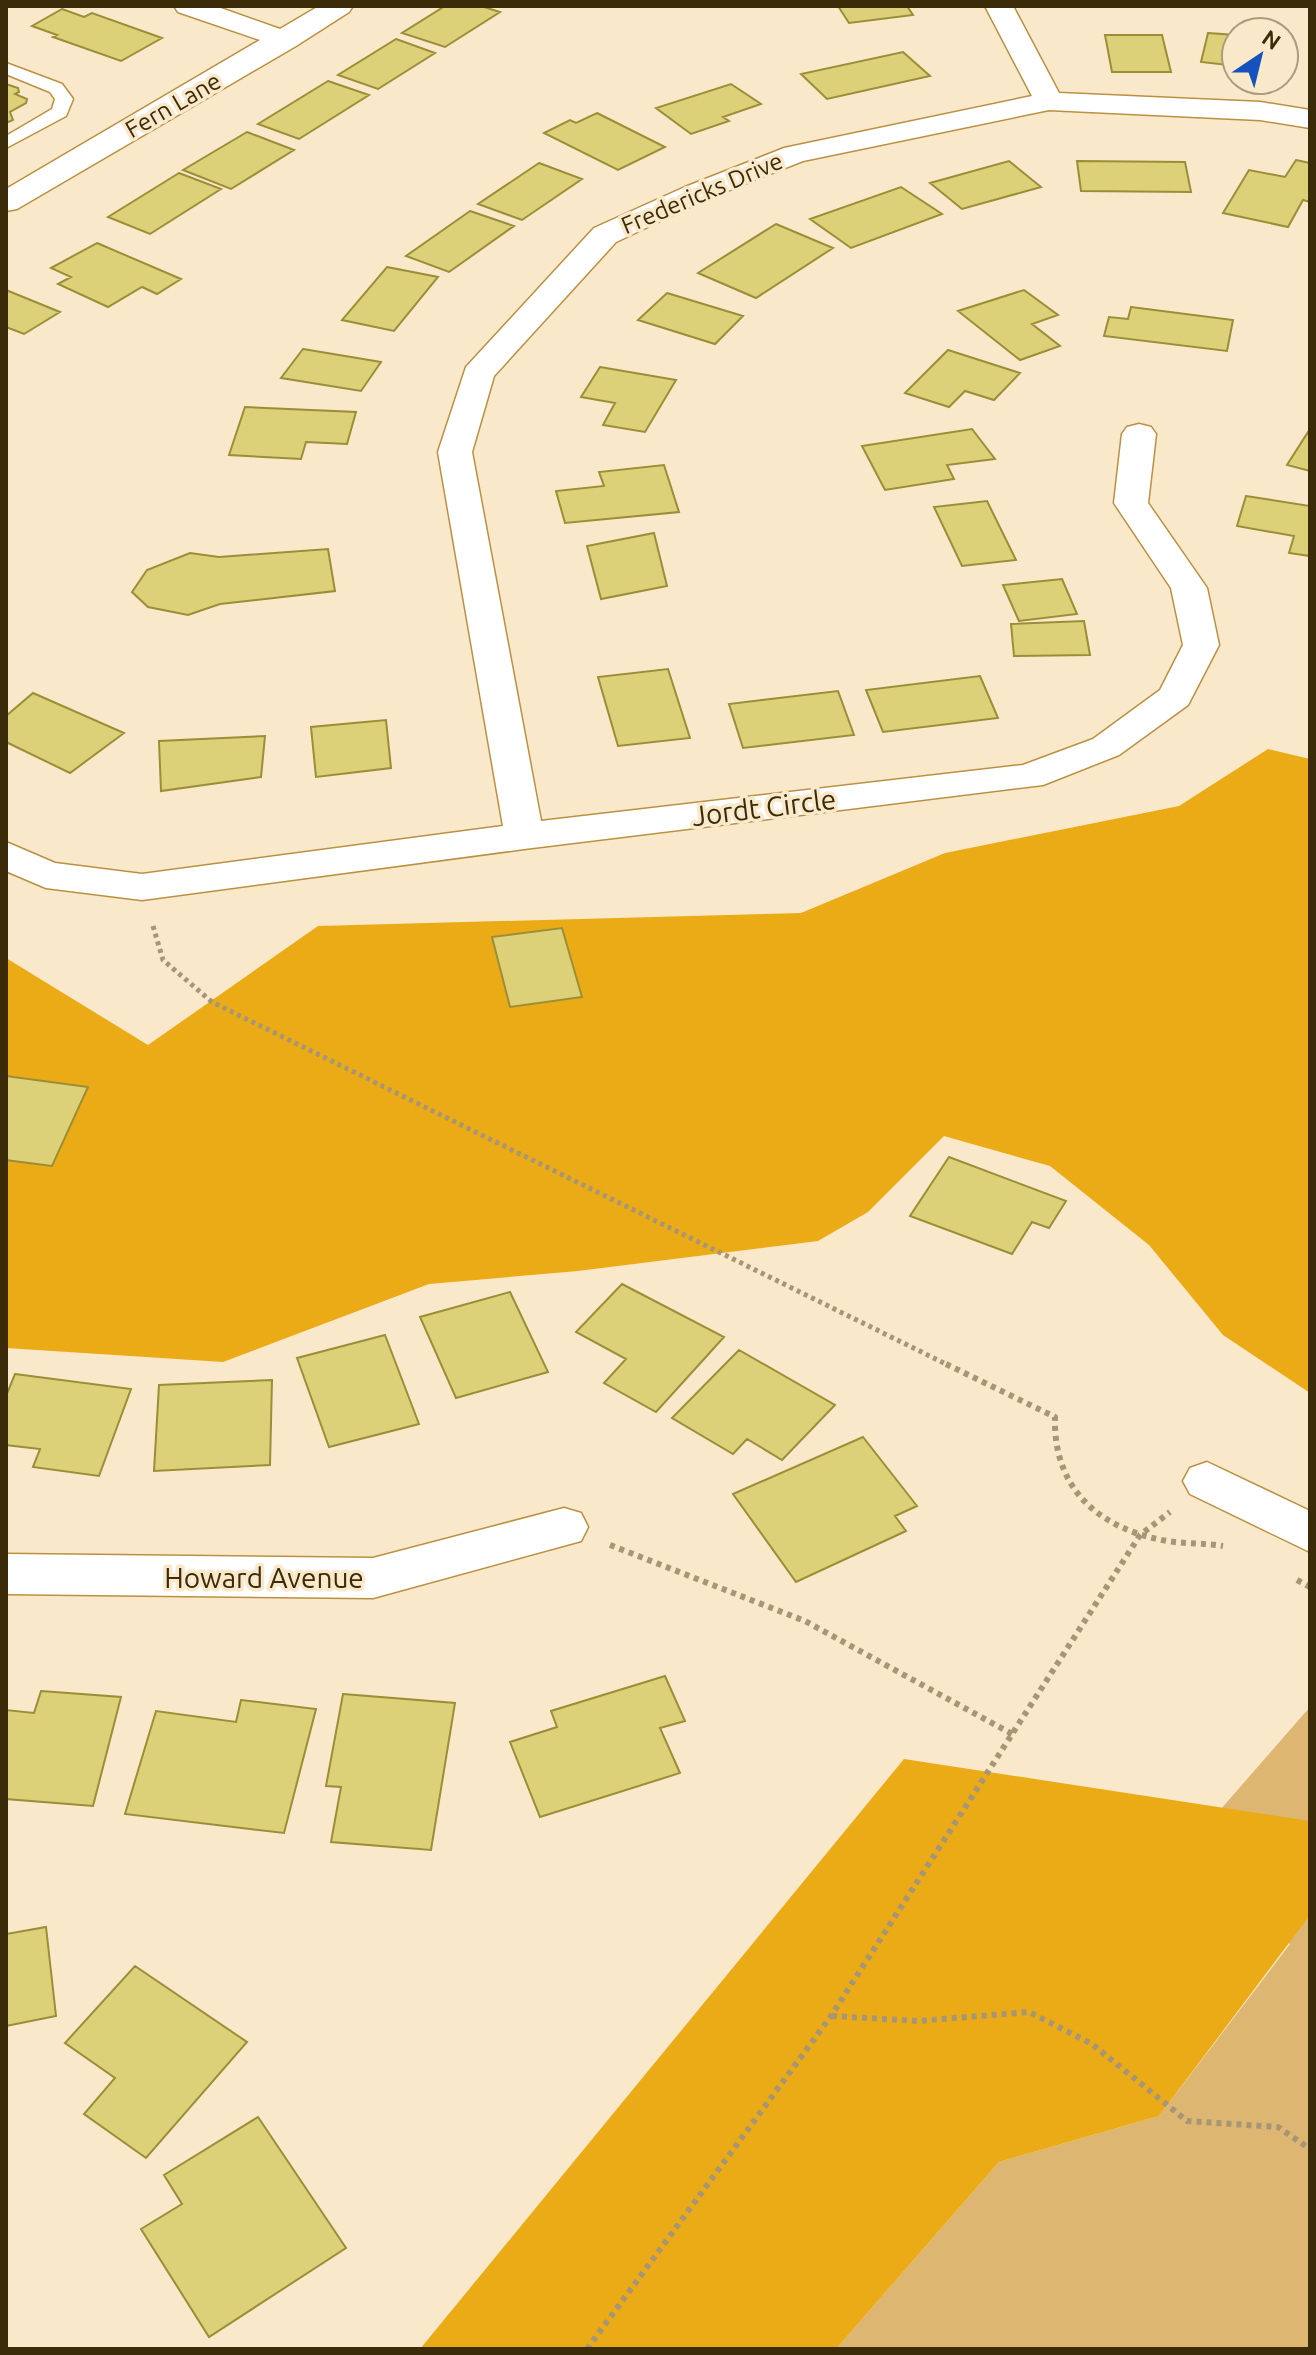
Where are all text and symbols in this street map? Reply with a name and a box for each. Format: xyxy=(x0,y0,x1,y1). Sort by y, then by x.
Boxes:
north arrow xyxy=(1220,16,1300,96)
text: N xyxy=(1258,24,1286,54)
street label: Fern Lane xyxy=(120,67,226,143)
street label: Fredericks Drive xyxy=(617,147,787,239)
street label: Jordt Circle xyxy=(690,783,838,831)
street label: Howard Avenue xyxy=(164,1562,364,1593)

